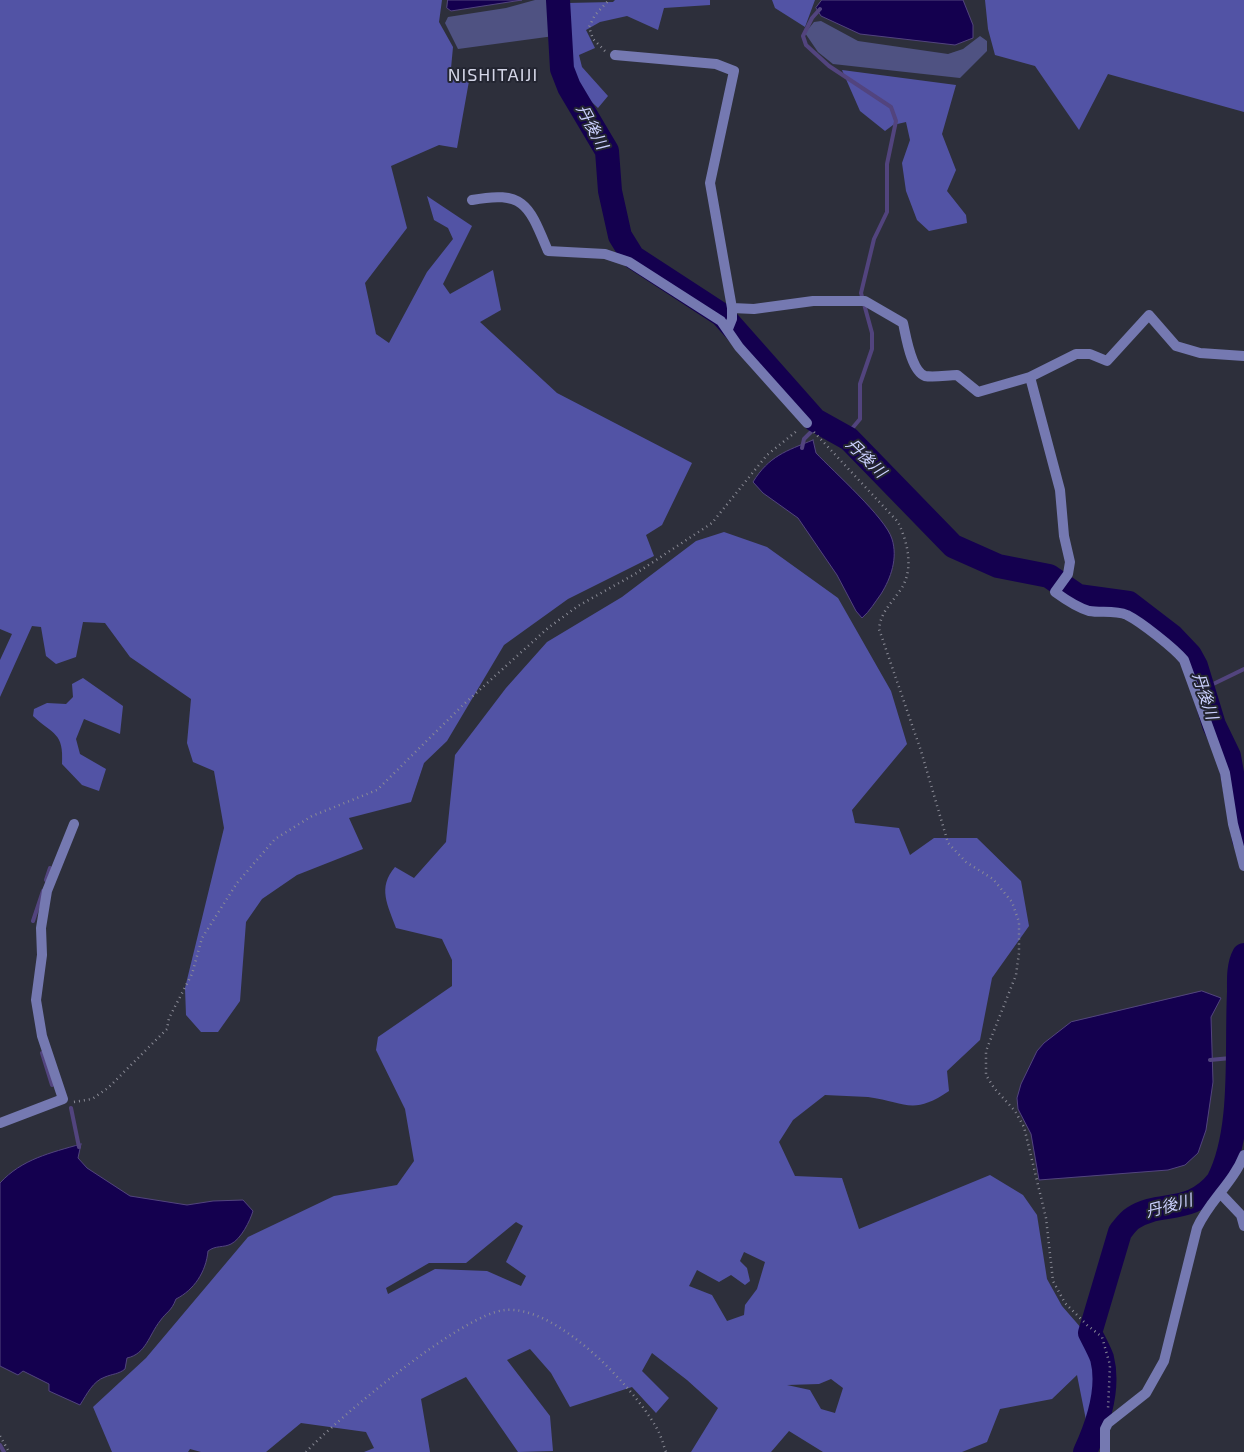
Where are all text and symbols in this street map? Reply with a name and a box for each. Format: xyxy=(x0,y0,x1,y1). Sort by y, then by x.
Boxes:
district label: NISHITAIJI xyxy=(447,64,539,86)
water label: 丹後川 xyxy=(572,101,612,153)
water label: 丹後川 xyxy=(842,434,890,482)
water label: 丹後川 xyxy=(1188,670,1222,722)
water label: 丹後川 xyxy=(1143,1191,1195,1221)

